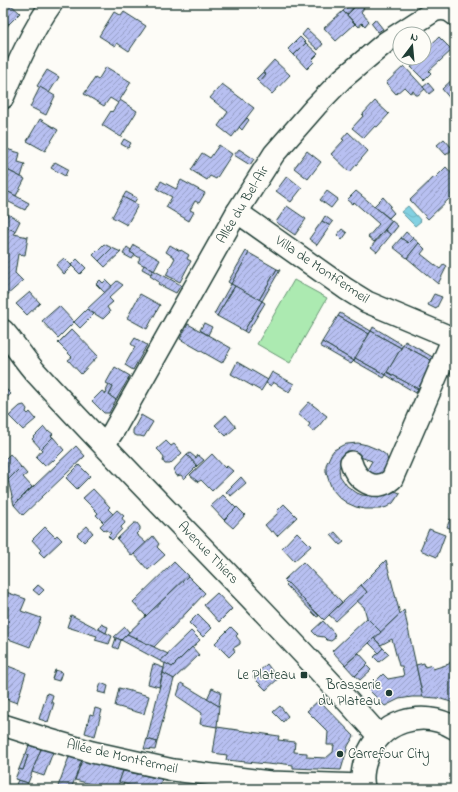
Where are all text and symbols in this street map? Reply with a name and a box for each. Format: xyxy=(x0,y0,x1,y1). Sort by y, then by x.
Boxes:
north arrow xyxy=(392,26,432,66)
text: N xyxy=(409,29,420,46)
street label: Allée du Bel-Air xyxy=(211,162,275,248)
street label: Villa de Montfermeil xyxy=(270,230,373,309)
street label: Avenue Thiers xyxy=(173,517,243,589)
place label: Le Plateau xyxy=(237,665,296,686)
marker: Le Plateau xyxy=(299,670,309,680)
place label: Brasserie du Plateau xyxy=(318,675,382,712)
marker: Brasserie du Plateau xyxy=(384,688,394,698)
street label: Allée de Montfermeil xyxy=(64,734,180,780)
place label: Carrefour City xyxy=(348,744,430,766)
marker: Carrefour City xyxy=(335,749,345,759)

